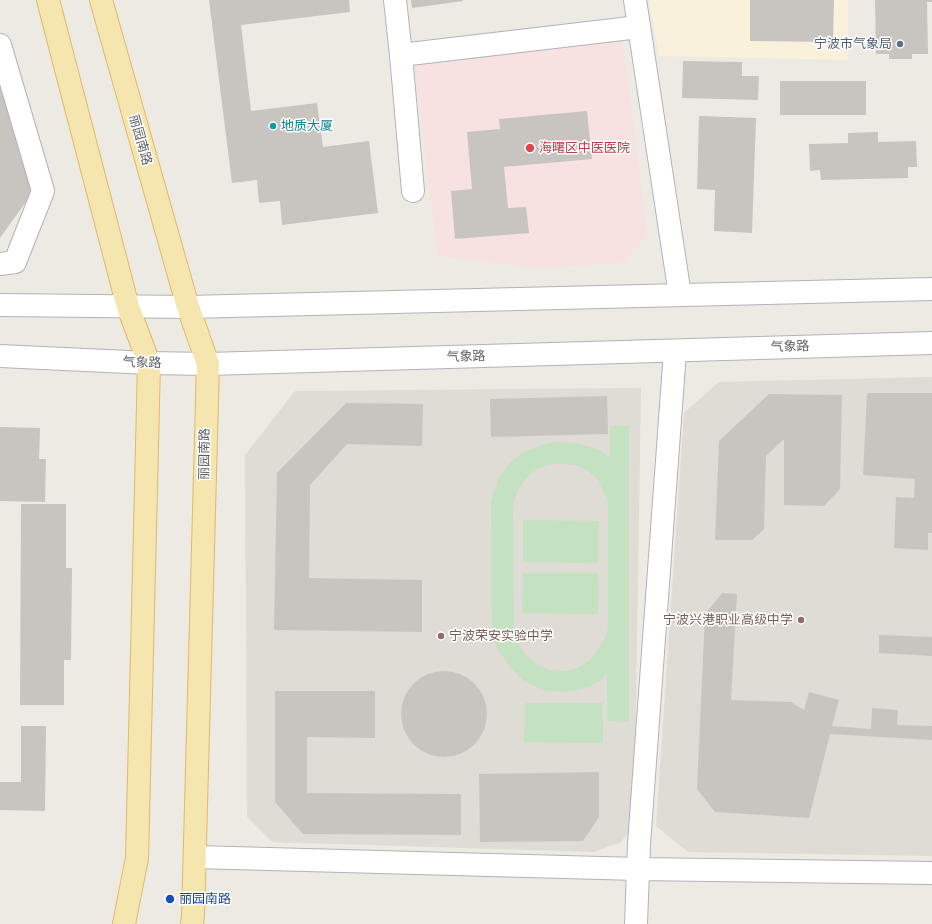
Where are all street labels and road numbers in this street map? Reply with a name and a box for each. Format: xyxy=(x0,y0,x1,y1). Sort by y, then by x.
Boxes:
street label: 丽园南路 xyxy=(125,113,155,167)
street label: 气象路 xyxy=(770,339,810,355)
street label: 气象路 xyxy=(446,349,486,365)
street label: 气象路 xyxy=(122,355,162,371)
street label: 丽园南路 xyxy=(197,428,213,480)

